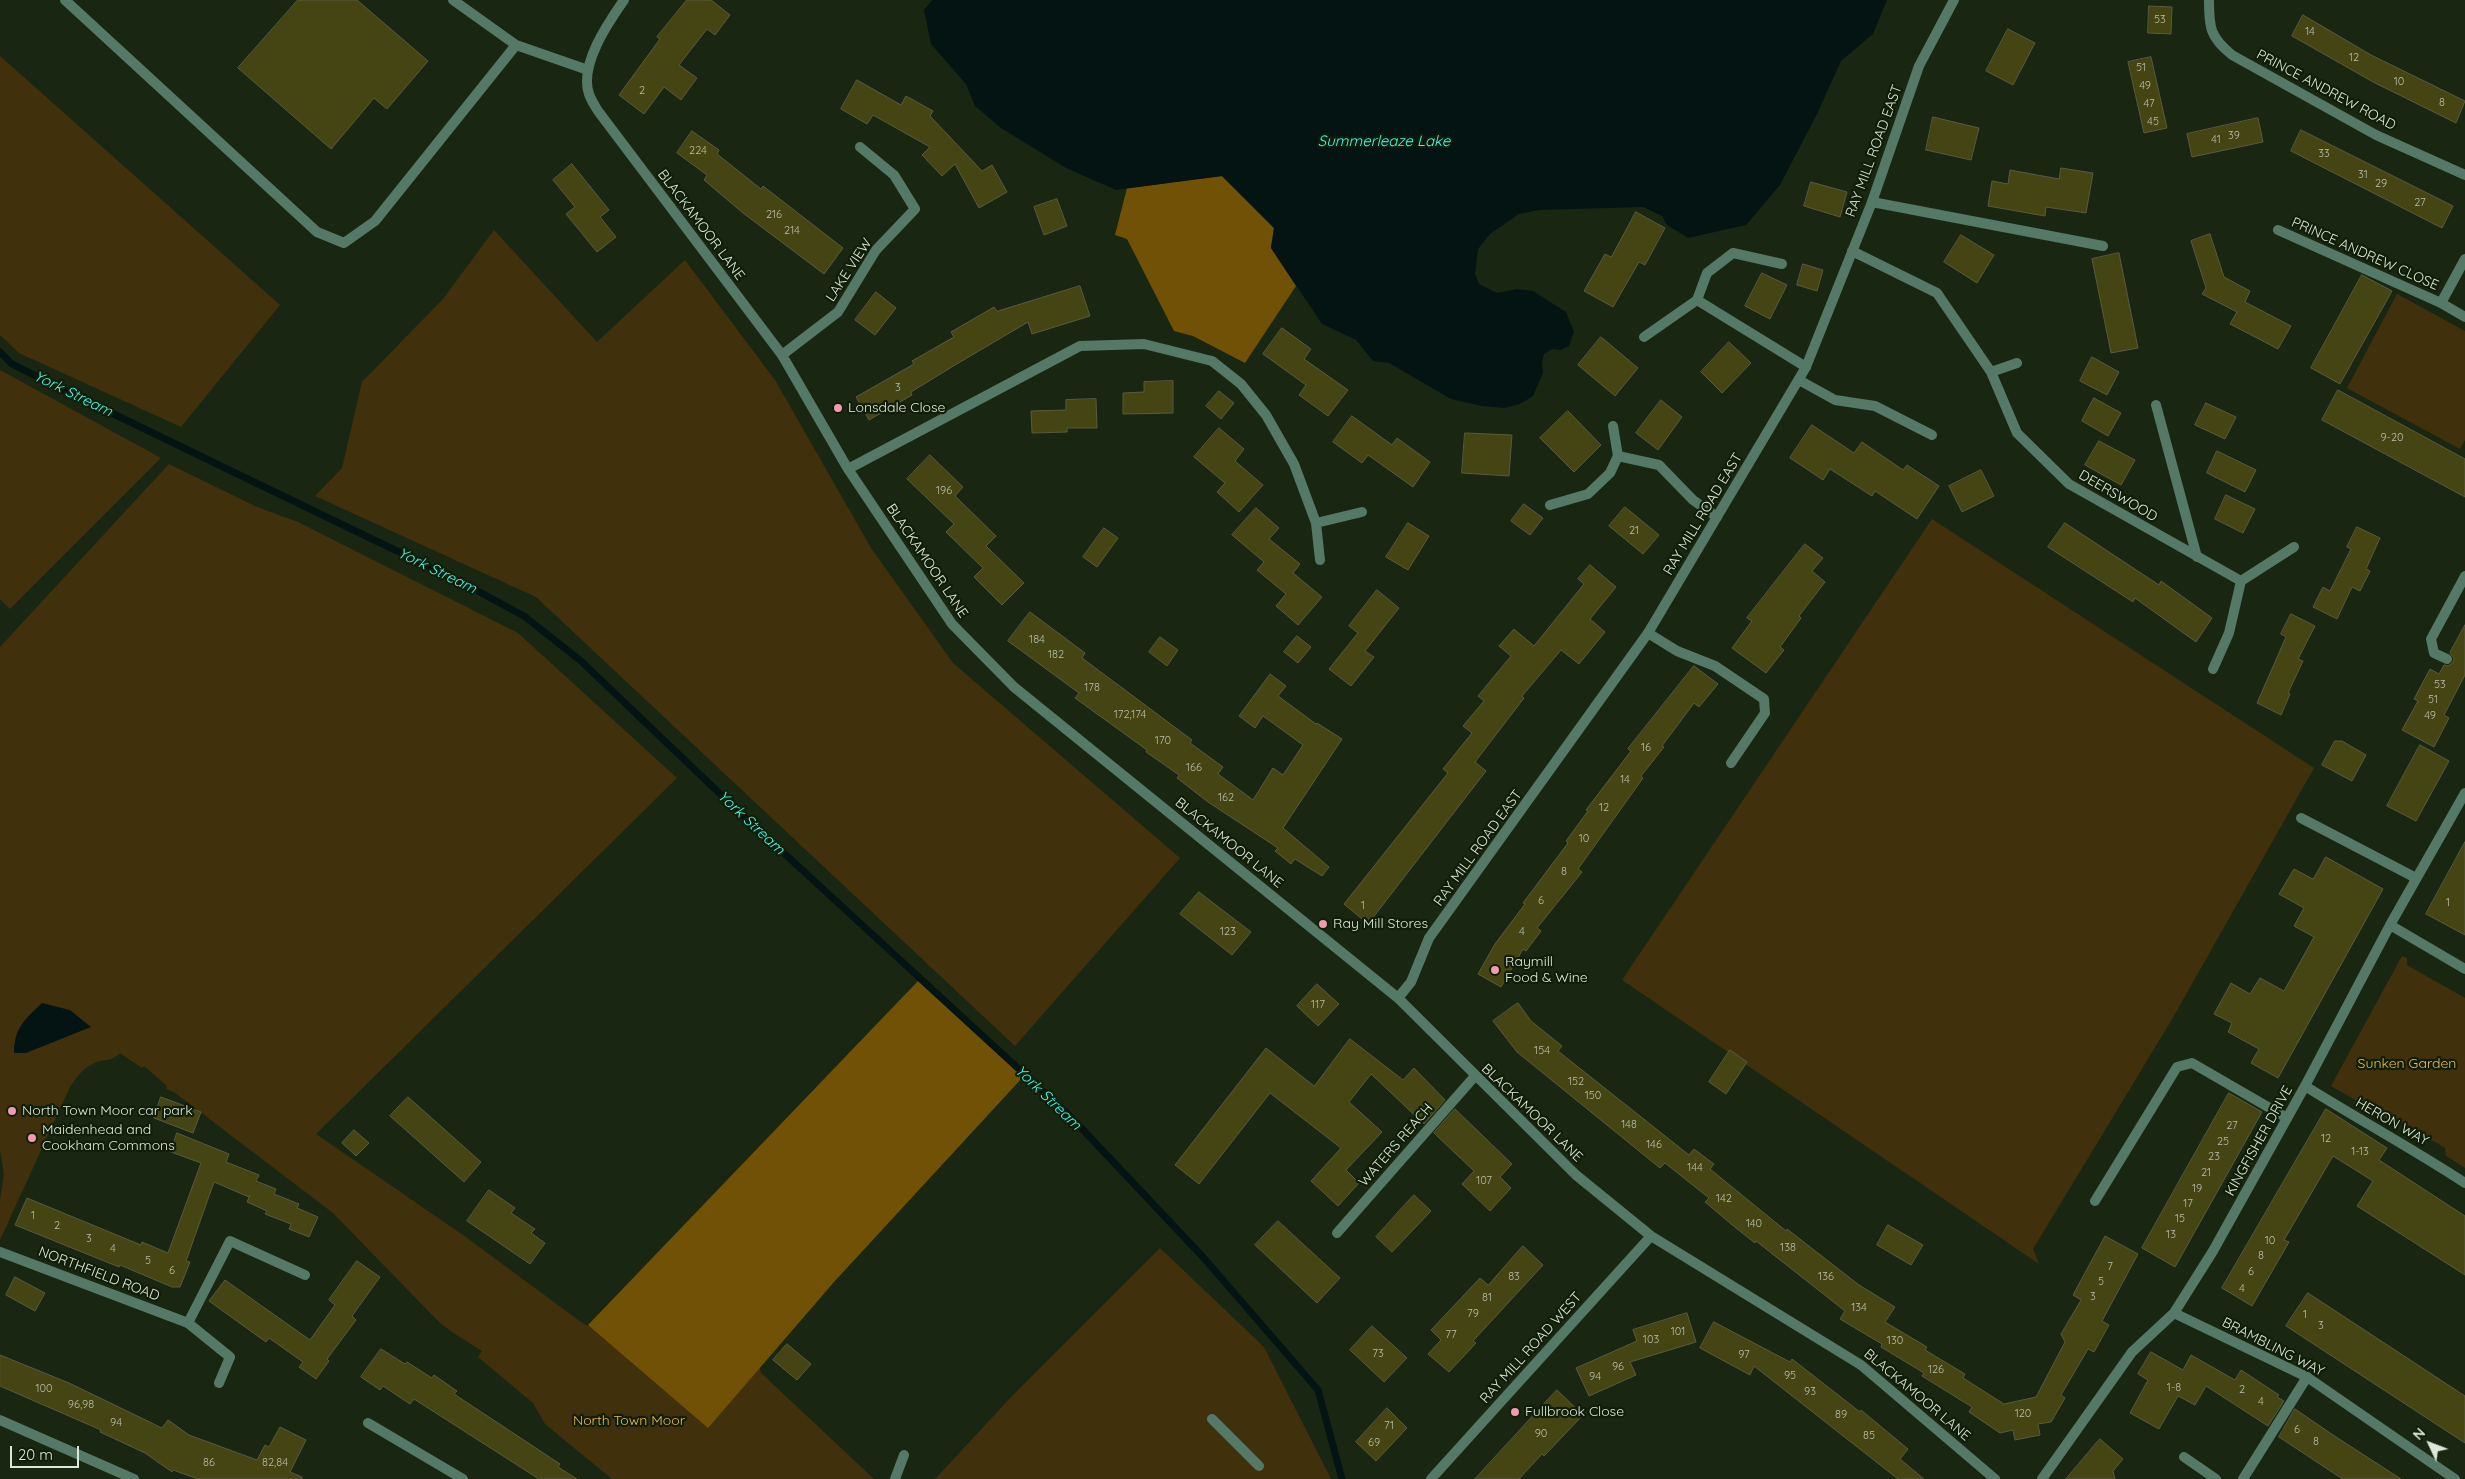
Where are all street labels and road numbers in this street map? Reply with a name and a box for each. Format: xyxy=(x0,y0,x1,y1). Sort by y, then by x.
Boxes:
street label: PRINCE ANDREW ROAD xyxy=(2253,46,2399,134)
street label: RAY MILL ROAD EAST xyxy=(1842,83,1906,219)
street label: BLACKAMOOR LANE xyxy=(654,166,748,284)
street label: PRINCE ANDREW CLOSE xyxy=(2289,214,2441,294)
street label: LAKE VIEW xyxy=(822,235,876,305)
street label: RAY MILL ROAD EAST xyxy=(1660,450,1746,578)
street label: DEERSWOOD xyxy=(2076,467,2160,525)
street label: BLACKAMOOR LANE xyxy=(883,501,971,621)
street label: RAY MILL ROAD EAST xyxy=(1430,787,1526,909)
street label: BLACKAMOOR LANE xyxy=(1172,794,1286,892)
street label: BLACKAMOOR LANE xyxy=(1478,1060,1586,1166)
street label: KINGFISHER DRIVE xyxy=(2222,1083,2296,1199)
street label: HERON WAY xyxy=(2353,1094,2431,1150)
street label: WATERS REACH xyxy=(1355,1100,1437,1190)
street label: NORTHFIELD ROAD xyxy=(36,1243,162,1305)
street label: RAY MILL ROAD WEST xyxy=(1477,1289,1585,1407)
street label: BRAMBLING WAY xyxy=(2219,1314,2327,1380)
street label: BLACKAMOOR LANE xyxy=(1860,1345,1974,1445)

